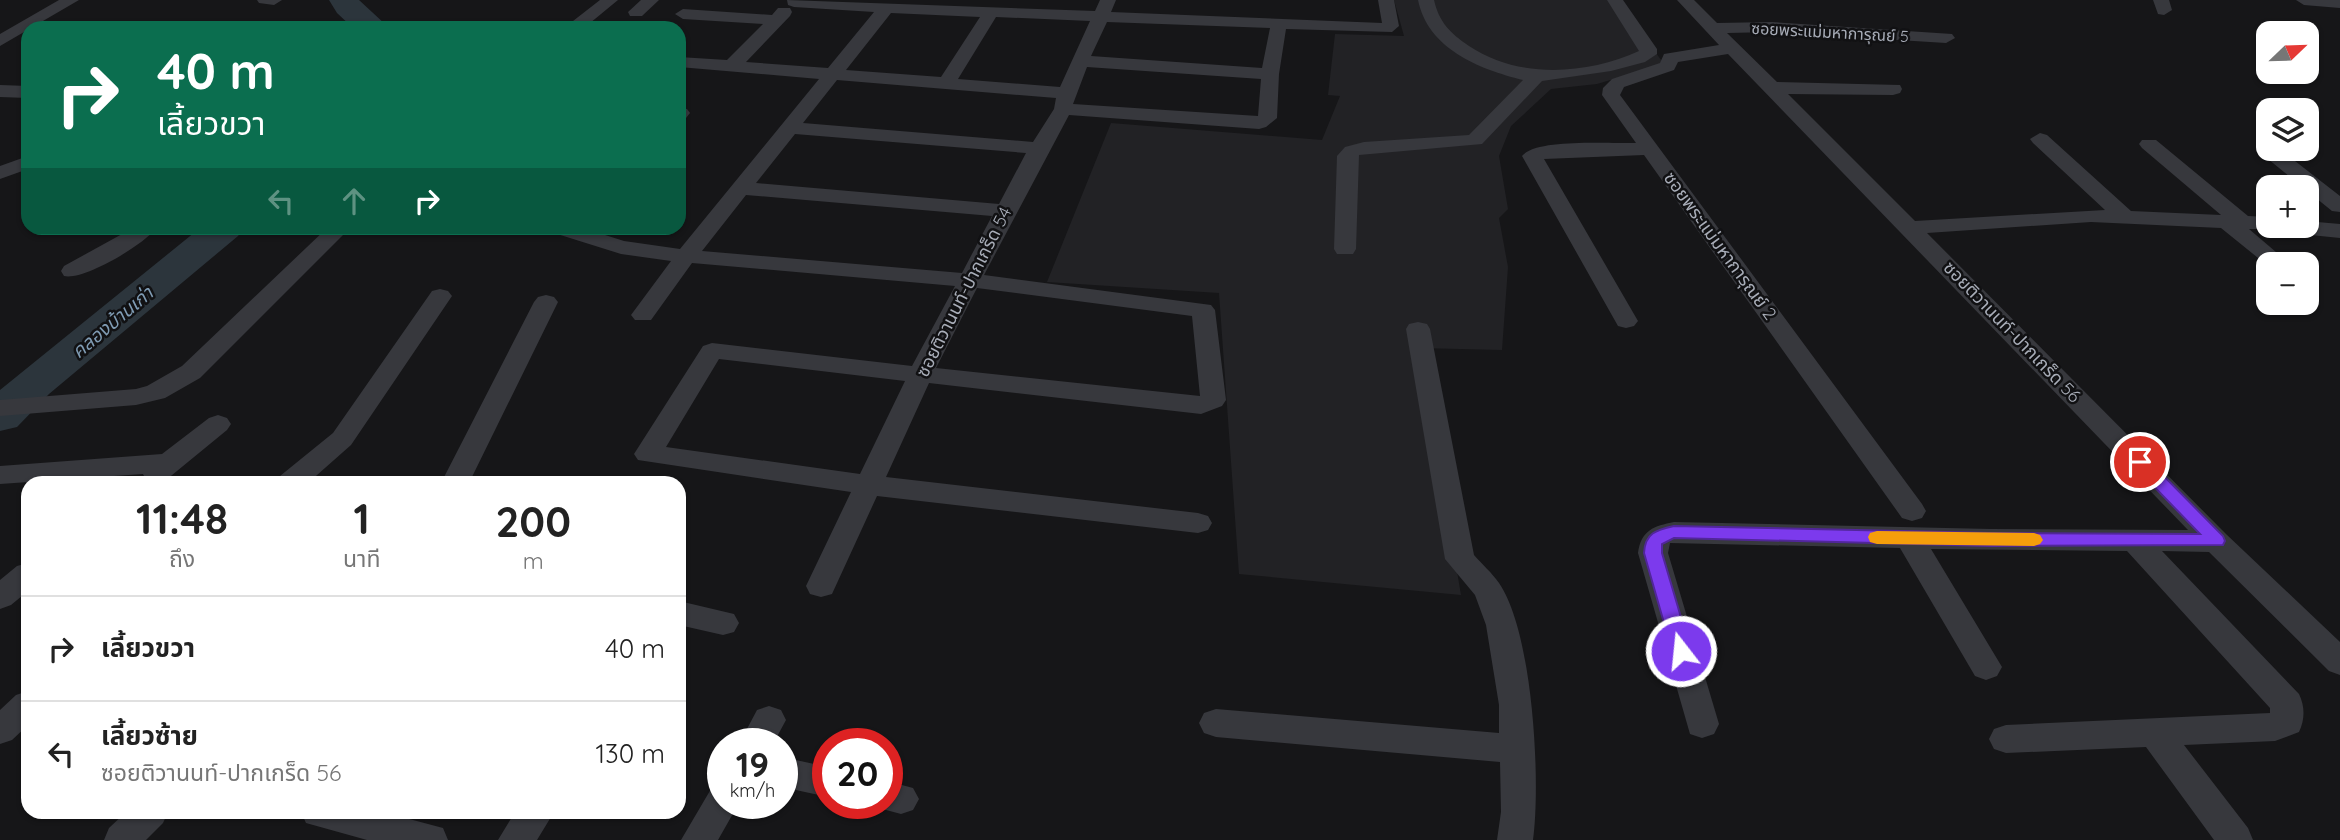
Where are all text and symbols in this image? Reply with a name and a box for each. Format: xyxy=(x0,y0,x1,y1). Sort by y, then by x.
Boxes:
street label: ซอยพระแม่มหาการุณย์ 5 xyxy=(1751,18,1909,46)
north arrow xyxy=(2256,21,2319,84)
map controls xyxy=(2256,21,2319,315)
text: 40 m xyxy=(157,40,275,101)
icon: right xyxy=(42,49,133,140)
button: layers xyxy=(2256,98,2319,161)
text: เลี้ยวขวา xyxy=(157,103,265,143)
street label: ซอยพระแม่มหาการุณย์ 2 xyxy=(1659,167,1782,324)
button: + xyxy=(2256,175,2319,238)
icon: left xyxy=(262,182,300,220)
icon: ahead xyxy=(335,182,373,220)
icon: right xyxy=(408,182,446,220)
street label: ซอยติวานนท์-ปากเกร็ด 54 xyxy=(911,203,1016,381)
button: − xyxy=(2256,252,2319,315)
street label: ซอยติวานนท์-ปากเกร็ด 56 xyxy=(1939,256,2086,408)
water label: คลองบ้านเก่า xyxy=(66,280,159,363)
pin xyxy=(2110,432,2170,492)
icon: arrive xyxy=(2121,443,2159,481)
text: 11:48 xyxy=(136,492,228,545)
text: 1 xyxy=(354,492,370,545)
text: 200 xyxy=(495,495,571,548)
text: ถึง xyxy=(169,544,195,573)
text: นาที xyxy=(343,544,380,573)
text: m xyxy=(523,546,544,575)
position arrow xyxy=(1644,614,1718,688)
icon: right xyxy=(42,630,80,668)
text: เลี้ยวขวา xyxy=(101,631,195,664)
text: 40 m xyxy=(605,632,665,665)
text: เลี้ยวซ้าย xyxy=(101,719,198,752)
speed limit sign: 20 xyxy=(812,728,903,819)
icon: left xyxy=(42,735,80,773)
text: 130 m xyxy=(595,737,665,770)
text: 19 xyxy=(736,742,769,786)
text: ซอยติวานนท์-ปากเกร็ด 56 xyxy=(101,758,341,787)
text: km/h xyxy=(730,779,775,802)

